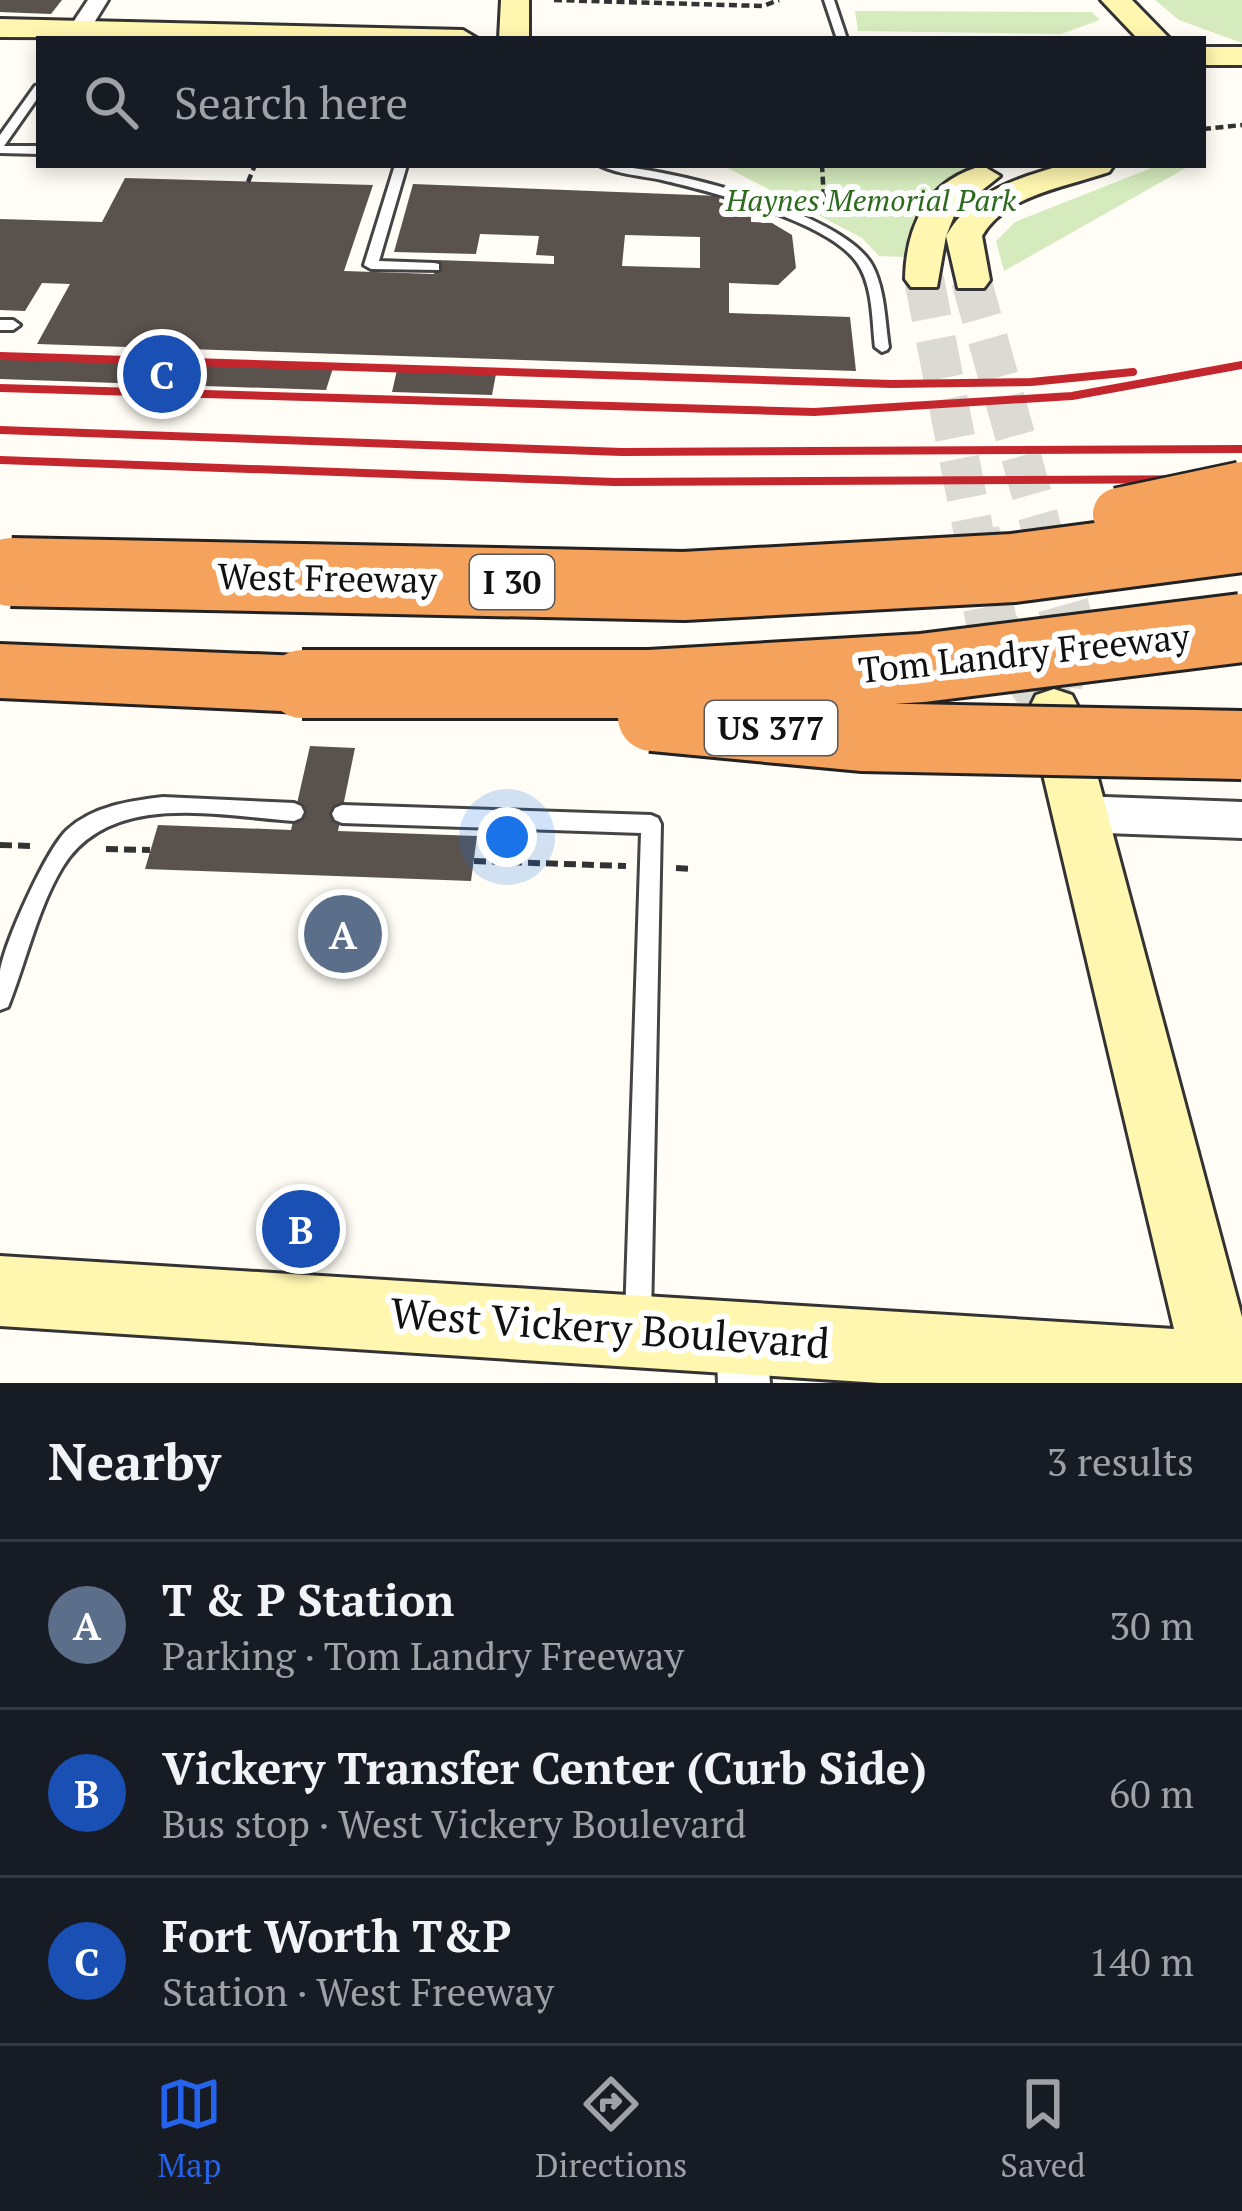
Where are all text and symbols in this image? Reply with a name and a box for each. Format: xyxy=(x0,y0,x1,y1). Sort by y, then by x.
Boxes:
search box xyxy=(36,36,1206,168)
icon: search xyxy=(78,69,144,135)
text: Search here xyxy=(174,72,408,132)
park label: Haynes Memorial Park xyxy=(725,180,1017,220)
pin: C xyxy=(123,329,201,419)
street label: West Freeway xyxy=(217,552,438,603)
road number: I 30 xyxy=(470,555,554,609)
street label: Tom Landry Freeway xyxy=(856,612,1193,693)
road number: US 377 xyxy=(705,701,837,755)
your location xyxy=(477,807,537,867)
pin: A xyxy=(304,889,382,979)
pin: B xyxy=(262,1184,340,1274)
street label: West Vickery Boulevard xyxy=(389,1284,831,1370)
text: Nearby xyxy=(48,1427,221,1495)
text: 3 results xyxy=(1047,1435,1194,1487)
text: T & P Station xyxy=(162,1569,454,1629)
text: A xyxy=(73,1599,101,1651)
text: 30 m xyxy=(1109,1599,1194,1651)
text: Parking · Tom Landry Freeway xyxy=(162,1629,684,1681)
text: Vickery Transfer Center (Curb Side) xyxy=(162,1737,927,1797)
text: B xyxy=(74,1767,100,1819)
text: 60 m xyxy=(1109,1767,1194,1819)
text: Bus stop · West Vickery Boulevard xyxy=(162,1797,747,1849)
text: Fort Worth T&P xyxy=(162,1905,511,1965)
text: C xyxy=(74,1935,100,1987)
text: 140 m xyxy=(1089,1935,1194,1987)
text: Station · West Freeway xyxy=(162,1965,554,2017)
tab: Map xyxy=(156,2071,222,2186)
tab: Directions xyxy=(535,2071,687,2186)
tab: Saved xyxy=(1000,2071,1086,2186)

